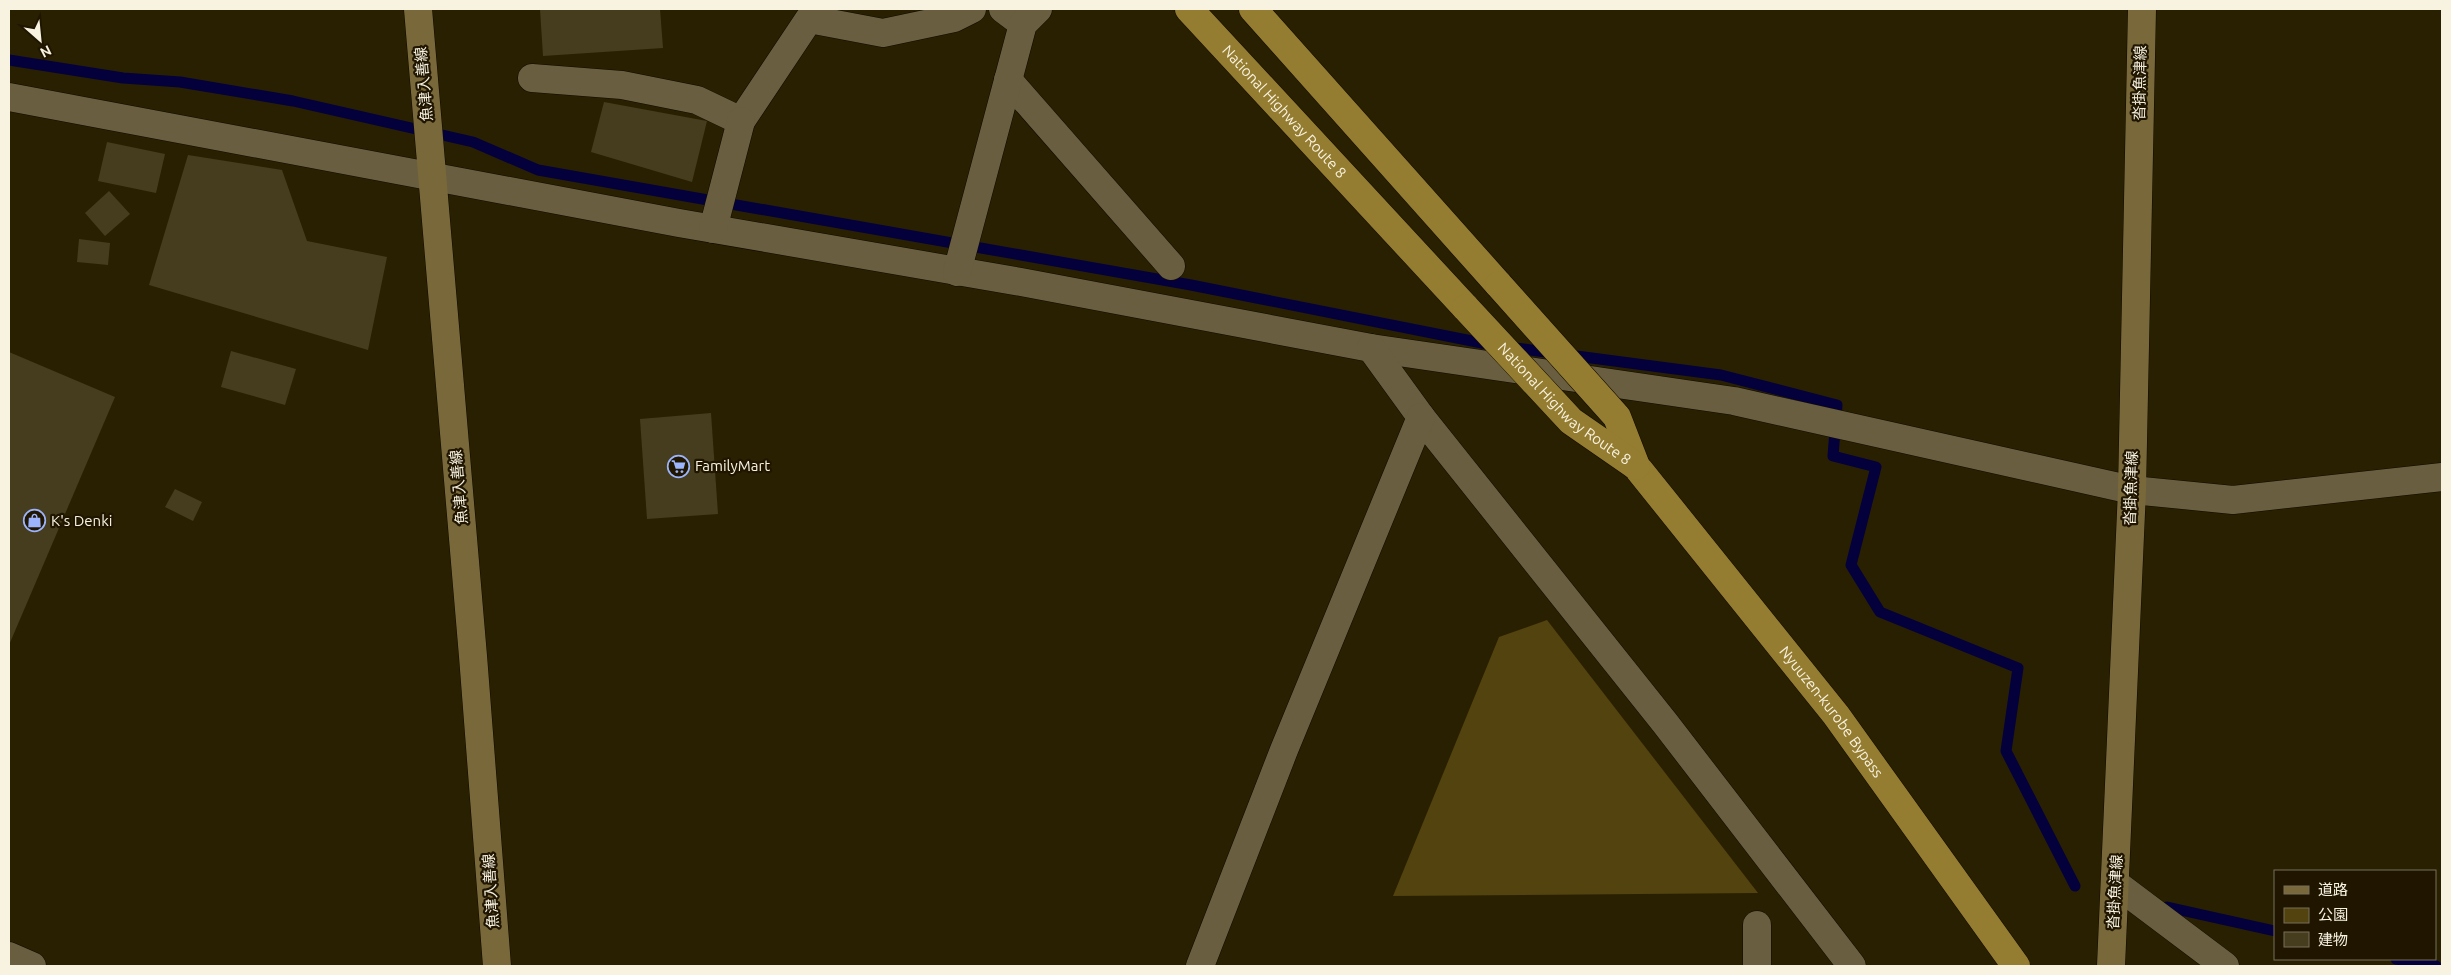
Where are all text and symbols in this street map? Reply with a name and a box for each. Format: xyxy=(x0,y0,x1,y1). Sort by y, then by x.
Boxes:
north arrow xyxy=(15,15,65,65)
text: N xyxy=(38,42,54,61)
street label: National Highway Route 8 xyxy=(1219,42,1350,181)
street label: 沓掛魚津線 xyxy=(2130,45,2149,121)
street label: 魚津入善線 xyxy=(412,46,435,122)
street label: National Highway Route 8 xyxy=(1495,339,1635,468)
street label: 魚津入善線 xyxy=(447,449,470,525)
street label: 沓掛魚津線 xyxy=(2121,450,2140,526)
supermarket icon: FamilyMart xyxy=(667,454,691,478)
place label: FamilyMart xyxy=(695,457,770,474)
shop icon: K's Denki xyxy=(23,509,47,533)
place label: K's Denki xyxy=(51,512,112,529)
street label: Nyuuzen-kurobe Bypass xyxy=(1776,643,1887,780)
street label: 魚津入善線 xyxy=(479,853,502,929)
street label: 沓掛魚津線 xyxy=(2104,854,2125,930)
legend xyxy=(2274,870,2436,960)
text: 道路 xyxy=(2318,881,2348,898)
text: 公園 xyxy=(2318,906,2348,923)
text: 建物 xyxy=(2318,931,2348,948)

